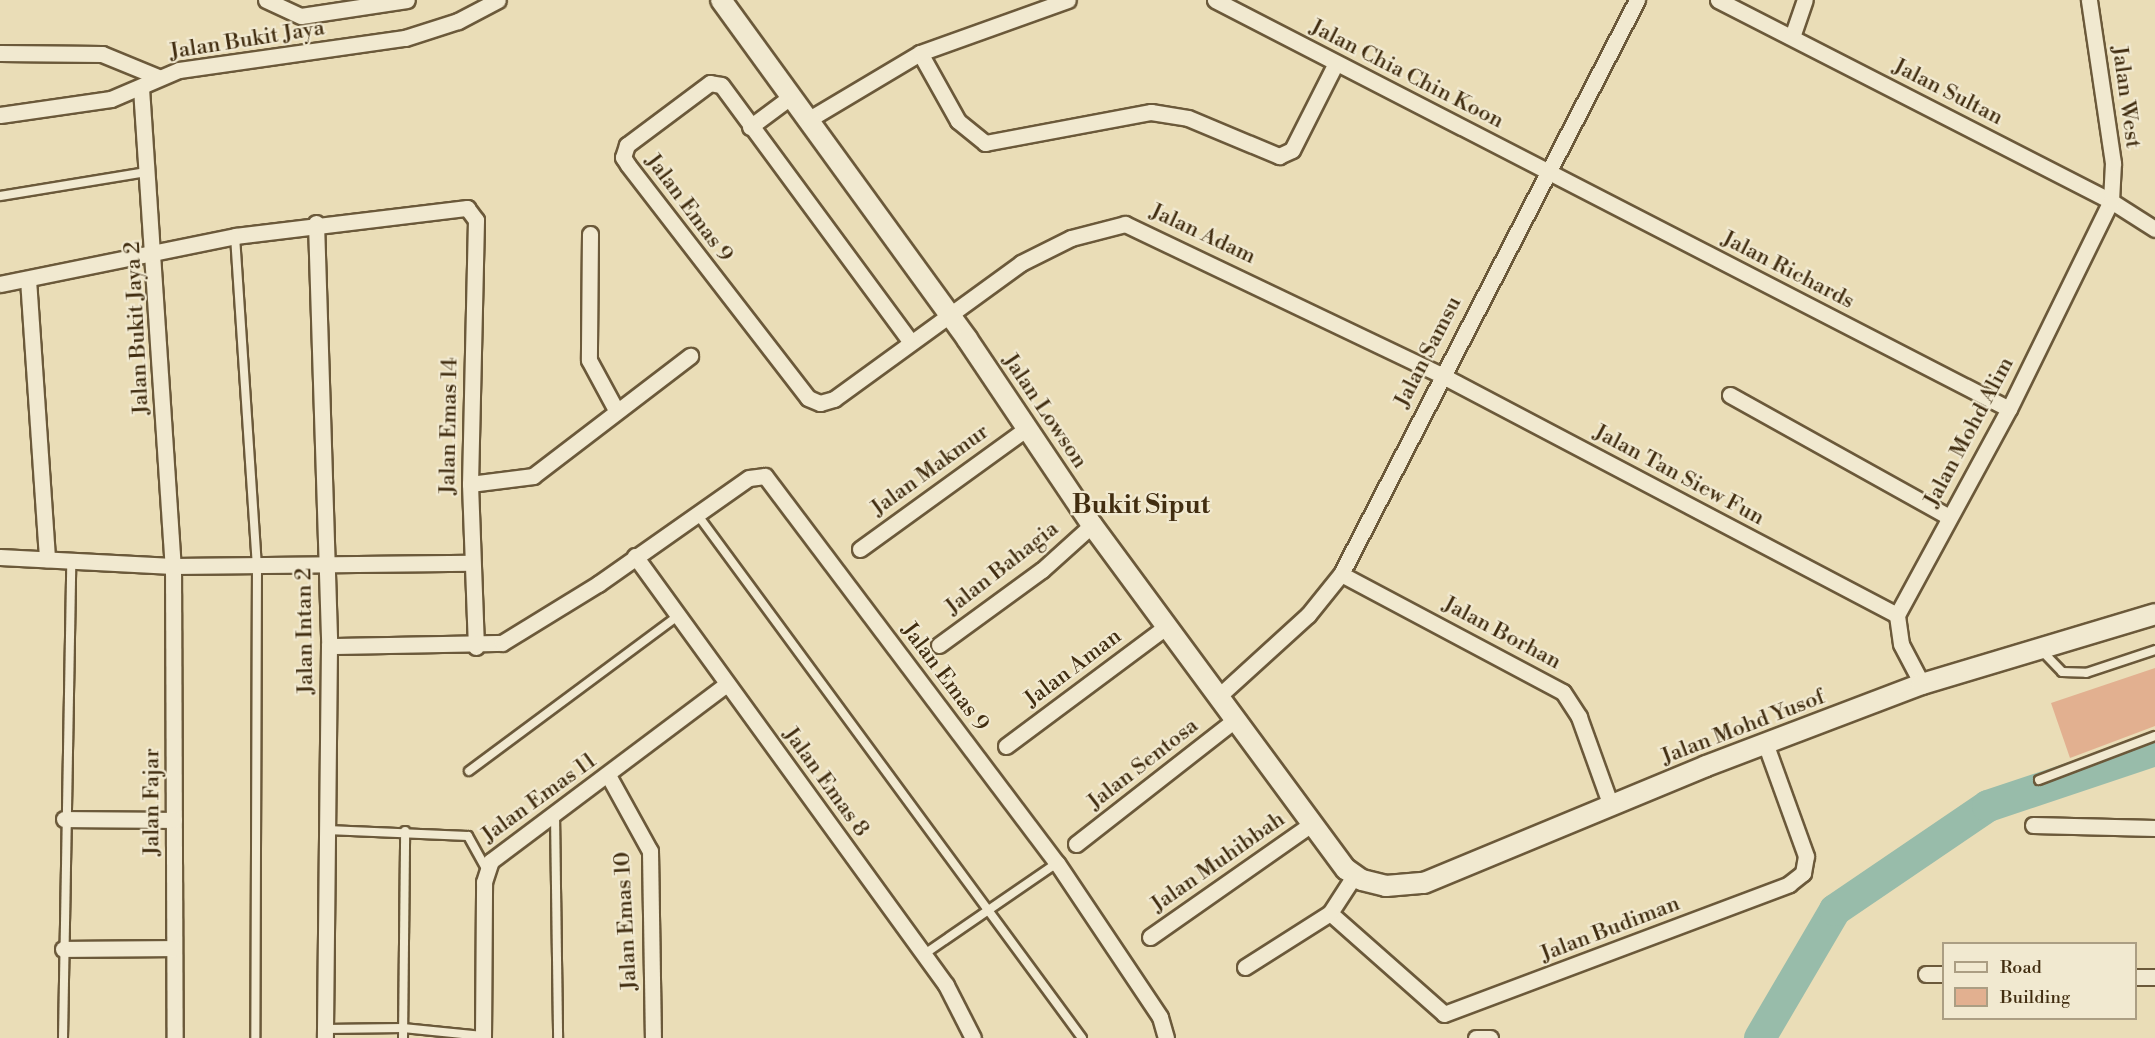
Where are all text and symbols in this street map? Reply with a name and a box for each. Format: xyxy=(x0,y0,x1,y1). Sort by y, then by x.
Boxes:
street label: Jalan Chia Chin Koon xyxy=(1306,14,1508,134)
street label: Jalan Bukit Jaya xyxy=(168,15,326,65)
street label: Jalan West xyxy=(2106,44,2146,150)
street label: Jalan Sultan xyxy=(1889,53,2007,131)
street label: Jalan Emas 9 xyxy=(640,149,738,267)
street label: Jalan Adam xyxy=(1146,198,1260,270)
street label: Jalan Richards xyxy=(1717,225,1859,315)
street label: Jalan Bukit Jaya 2 xyxy=(119,241,155,415)
street label: Jalan Samsu xyxy=(1389,292,1467,412)
street label: Jalan Lowson xyxy=(997,349,1093,473)
street label: Jalan Mohd Alim xyxy=(1918,353,2020,511)
street label: Jalan Emas 14 xyxy=(435,357,463,495)
street label: Jalan Makmur xyxy=(866,418,994,522)
street label: Jalan Tan Siew Fun xyxy=(1589,419,1769,531)
district label: Bukit Siput xyxy=(1072,490,1210,522)
street label: Jalan Bahagia xyxy=(940,516,1064,620)
street label: Jalan Intan 2 xyxy=(291,567,319,695)
street label: Jalan Borhan xyxy=(1438,591,1566,675)
street label: Jalan Emas 9 xyxy=(896,618,994,736)
street label: Jalan Aman xyxy=(1019,623,1127,713)
street label: Jalan Mohd Yusof xyxy=(1658,684,1828,770)
street label: Jalan Sentosa xyxy=(1082,713,1204,815)
street label: Jalan Emas 8 xyxy=(777,722,875,842)
street label: Jalan Fajar xyxy=(139,748,165,856)
street label: Jalan Emas 11 xyxy=(477,748,601,848)
street label: Jalan Muhibbah xyxy=(1146,806,1290,918)
street label: Jalan Emas 10 xyxy=(609,851,643,991)
street label: Jalan Budiman xyxy=(1537,890,1683,968)
legend xyxy=(1942,942,2137,1020)
text: Road xyxy=(2000,956,2042,979)
text: Building xyxy=(2000,986,2070,1009)

